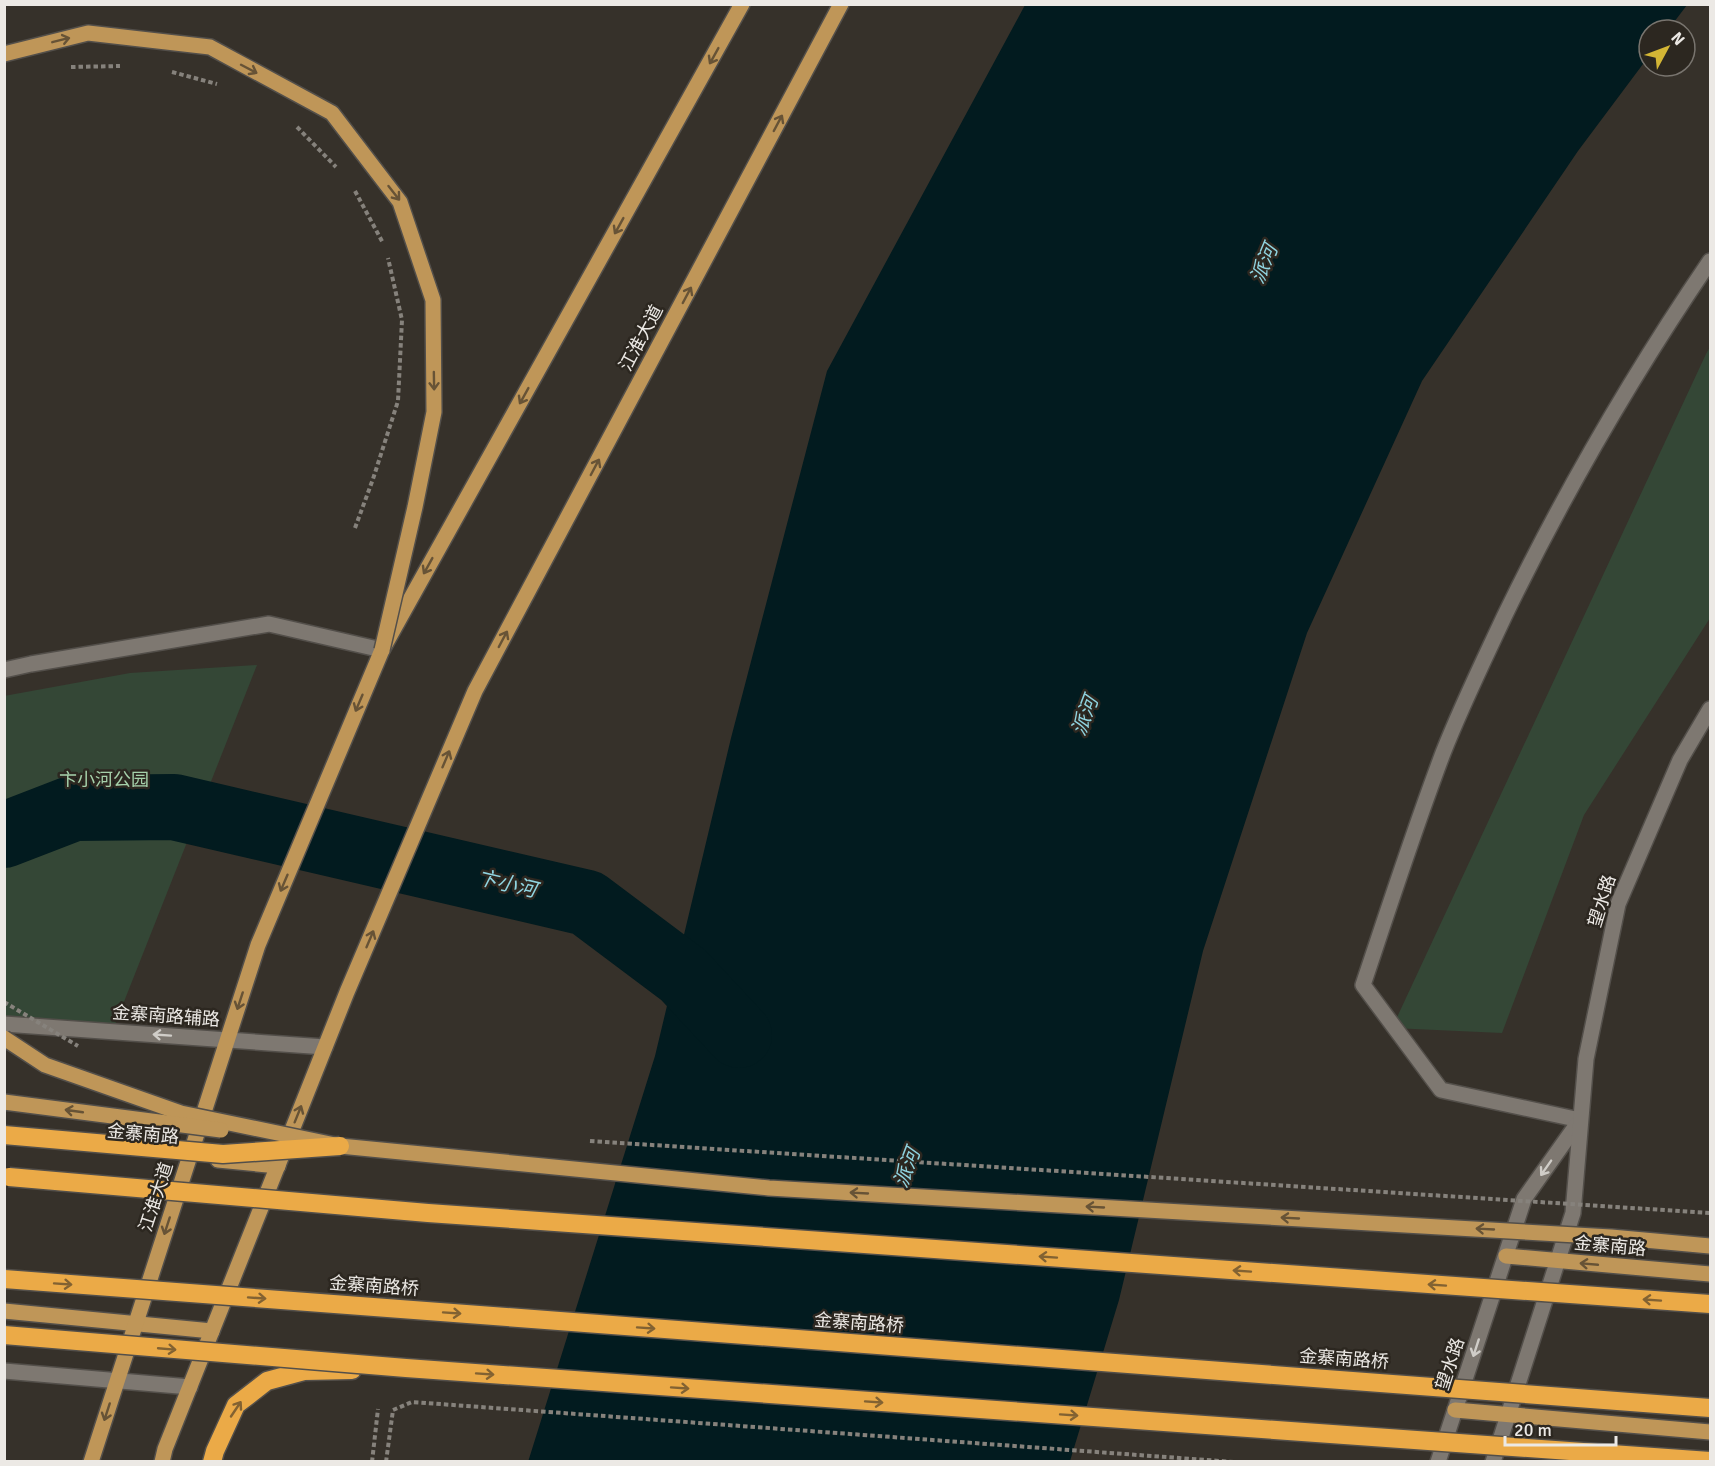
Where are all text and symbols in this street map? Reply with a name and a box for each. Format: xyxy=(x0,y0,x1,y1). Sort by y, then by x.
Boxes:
north arrow xyxy=(1637,18,1697,78)
text: N xyxy=(1666,28,1689,50)
one-way arrow xyxy=(52,33,71,45)
one-way arrow xyxy=(707,47,719,64)
one-way arrow xyxy=(241,63,258,75)
one-way arrow xyxy=(772,115,784,132)
one-way arrow xyxy=(387,185,400,201)
one-way arrow xyxy=(612,217,624,234)
water label: 派河 xyxy=(1245,237,1285,287)
one-way arrow xyxy=(681,287,693,304)
street label: 江淮大道 xyxy=(614,301,668,375)
one-way arrow xyxy=(428,370,440,390)
one-way arrow xyxy=(517,387,529,404)
one-way arrow xyxy=(589,459,601,476)
one-way arrow xyxy=(422,558,434,575)
one-way arrow xyxy=(497,631,509,648)
water label: 派河 xyxy=(1066,689,1105,739)
one-way arrow xyxy=(353,694,364,712)
one-way arrow xyxy=(441,750,452,769)
park label: 卞小河公园 xyxy=(59,769,149,791)
water label: 卞小河 xyxy=(475,865,543,904)
street label: 望水路 xyxy=(1584,872,1620,930)
one-way arrow xyxy=(278,874,289,892)
one-way arrow xyxy=(365,930,376,948)
one-way arrow xyxy=(234,991,245,1010)
street label: 金寨南路辅路 xyxy=(111,1001,221,1031)
one-way arrow xyxy=(153,1029,173,1040)
one-way arrow xyxy=(65,1105,84,1116)
one-way arrow xyxy=(294,1105,305,1124)
street label: 金寨南路 xyxy=(106,1120,180,1148)
water label: 派河 xyxy=(888,1141,927,1191)
street label: 江淮大道 xyxy=(134,1159,178,1235)
one-way arrow xyxy=(1540,1159,1552,1176)
one-way arrow xyxy=(849,1187,869,1198)
one-way arrow xyxy=(1086,1201,1106,1212)
one-way arrow xyxy=(1280,1212,1300,1223)
one-way arrow xyxy=(161,1216,172,1235)
one-way arrow xyxy=(1475,1224,1495,1235)
street label: 金寨南路 xyxy=(1573,1232,1647,1260)
one-way arrow xyxy=(1038,1252,1058,1263)
one-way arrow xyxy=(1580,1258,1600,1269)
one-way arrow xyxy=(1233,1265,1253,1276)
street label: 金寨南路桥 xyxy=(328,1272,420,1300)
one-way arrow xyxy=(52,1278,72,1289)
one-way arrow xyxy=(1427,1279,1447,1290)
one-way arrow xyxy=(247,1293,267,1304)
one-way arrow xyxy=(1643,1295,1663,1306)
one-way arrow xyxy=(441,1308,461,1319)
street label: 金寨南路桥 xyxy=(813,1309,905,1337)
one-way arrow xyxy=(636,1323,656,1334)
street label: 望水路 xyxy=(1431,1335,1469,1393)
one-way arrow xyxy=(1469,1338,1480,1357)
one-way arrow xyxy=(157,1344,177,1355)
street label: 金寨南路桥 xyxy=(1298,1345,1390,1373)
one-way arrow xyxy=(475,1369,495,1380)
one-way arrow xyxy=(669,1383,689,1394)
one-way arrow xyxy=(864,1396,884,1407)
one-way arrow xyxy=(230,1401,242,1417)
one-way arrow xyxy=(101,1402,112,1421)
scale bar xyxy=(1505,1409,1616,1447)
one-way arrow xyxy=(1058,1410,1078,1421)
text: 20 m xyxy=(1514,1419,1552,1441)

